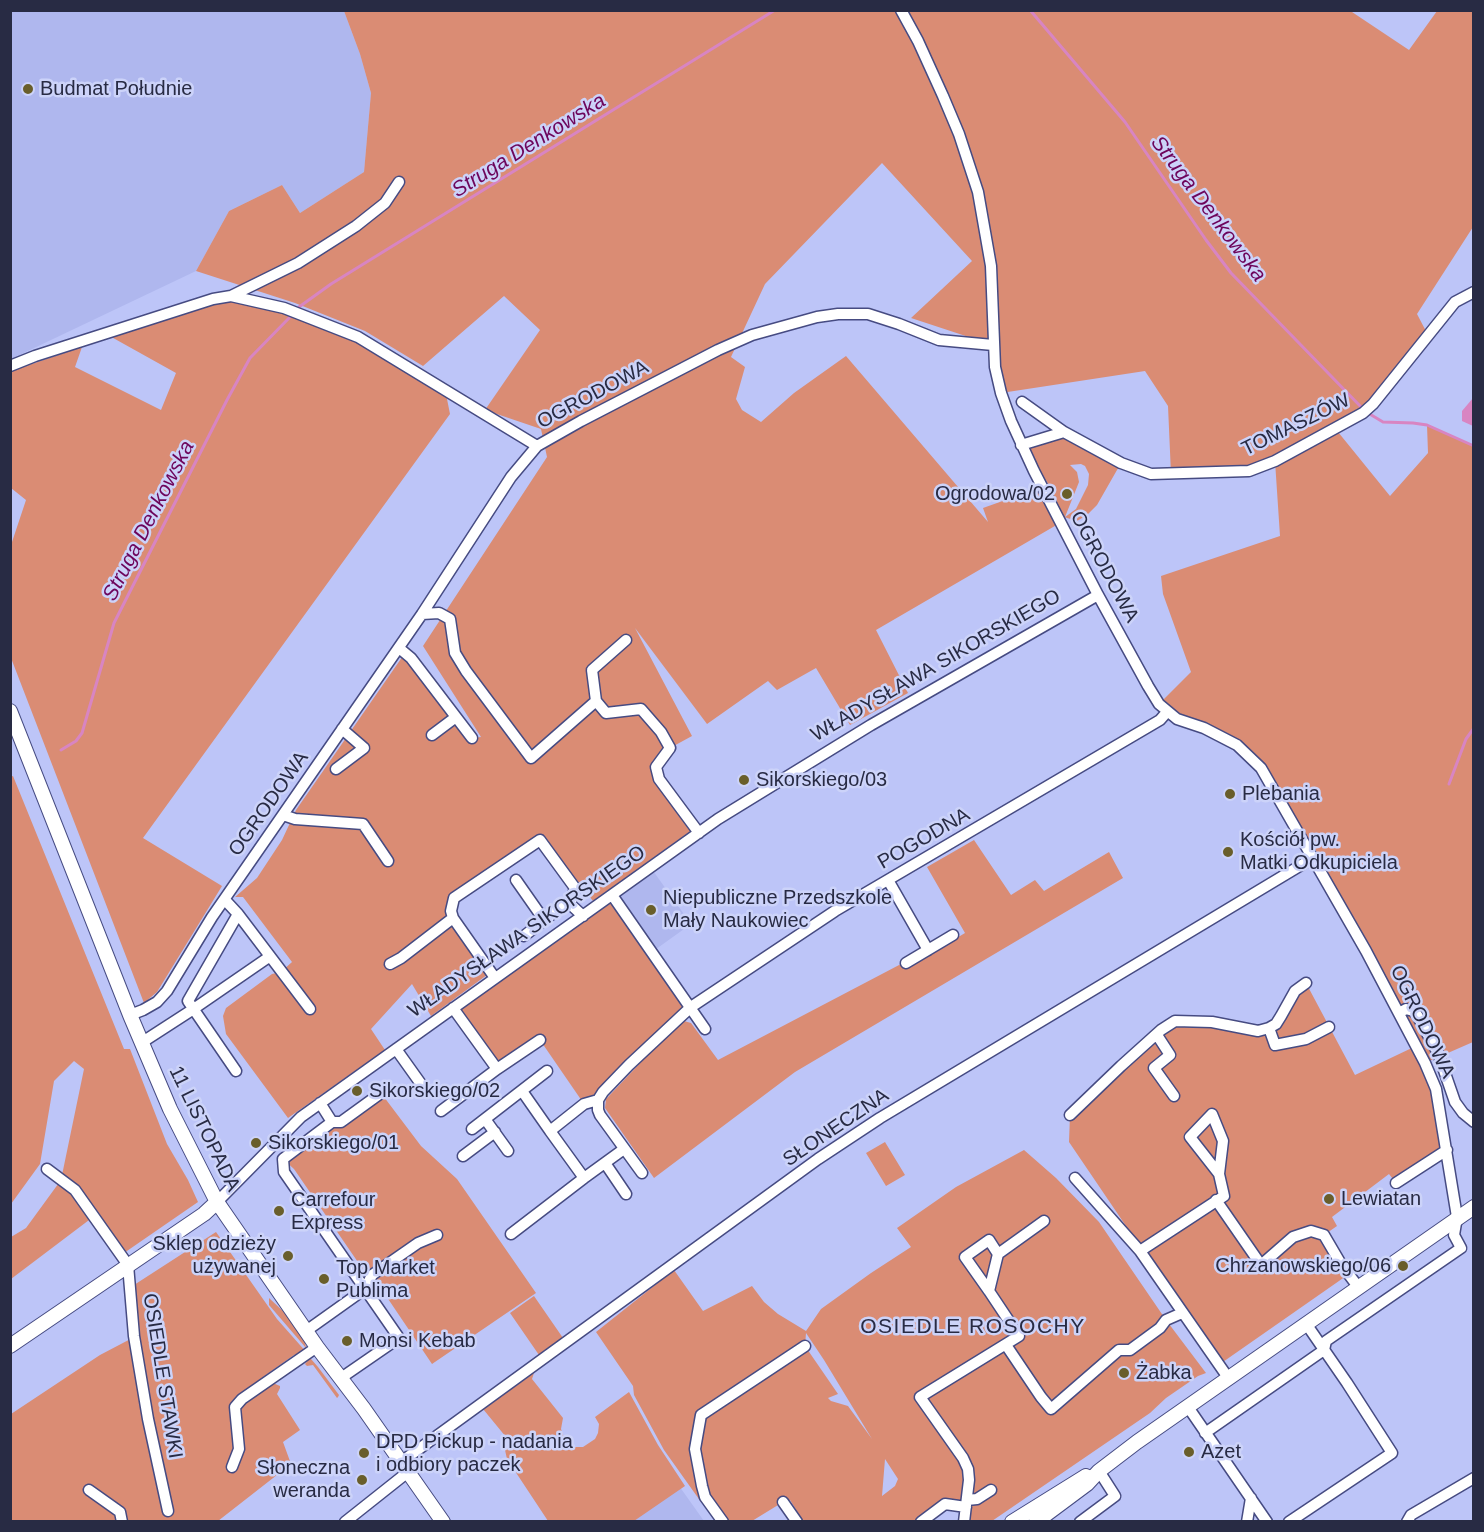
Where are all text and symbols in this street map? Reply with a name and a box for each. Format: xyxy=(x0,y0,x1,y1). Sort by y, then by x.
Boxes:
place label: Budmat Południe xyxy=(40,77,192,101)
marker: Budmat Południe xyxy=(21,82,35,96)
water label: Struga Denkowska xyxy=(448,89,610,203)
water label: Struga Denkowska xyxy=(1145,131,1271,287)
street label: OGRODOWA xyxy=(533,356,653,434)
street label: TOMASZÓW xyxy=(1238,388,1354,462)
water label: Struga Denkowska xyxy=(98,437,200,605)
place label: Ogrodowa/02 xyxy=(935,482,1055,506)
marker: Ogrodowa/02 xyxy=(1060,487,1074,501)
street label: OGRODOWA xyxy=(1065,507,1143,627)
street label: WŁADYSŁAWA SIKORSKIEGO xyxy=(807,585,1065,747)
street label: OGRODOWA xyxy=(224,747,314,861)
place label: Sikorskiego/03 xyxy=(756,768,887,792)
marker: Sikorskiego/03 xyxy=(737,773,751,787)
place label: Plebania xyxy=(1242,782,1320,806)
marker: Plebania xyxy=(1223,787,1237,801)
street label: POGODNA xyxy=(874,803,974,875)
place label: Kościół pw. Matki Odkupiciela xyxy=(1240,828,1398,875)
street label: WŁADYSŁAWA SIKORSKIEGO xyxy=(404,841,650,1023)
marker: Kościół pw. Matki Odkupiciela xyxy=(1221,845,1235,859)
place label: Niepubliczne Przedszkole Mały Naukowiec xyxy=(663,886,892,933)
marker: Niepubliczne Przedszkole Mały Naukowiec xyxy=(644,903,658,917)
street label: OGRODOWA xyxy=(1384,962,1460,1082)
street label: 11 LISTOPADA xyxy=(163,1062,245,1196)
place label: Sikorskiego/02 xyxy=(369,1079,500,1103)
marker: Sikorskiego/02 xyxy=(350,1084,364,1098)
street label: SŁONECZNA xyxy=(779,1084,893,1172)
place label: Sikorskiego/01 xyxy=(268,1131,399,1155)
marker: Sikorskiego/01 xyxy=(249,1136,263,1150)
place label: Lewiatan xyxy=(1341,1187,1421,1211)
place label: Carrefour Express xyxy=(291,1188,375,1235)
marker: Lewiatan xyxy=(1322,1192,1336,1206)
marker: Carrefour Express xyxy=(272,1204,286,1218)
place label: Sklep odzieży używanej xyxy=(153,1232,276,1279)
marker: Sklep odzieży używanej xyxy=(281,1249,295,1263)
place label: Chrzanowskiego/06 xyxy=(1215,1254,1391,1278)
place label: Top Market Publima xyxy=(336,1256,435,1303)
marker: Chrzanowskiego/06 xyxy=(1396,1259,1410,1273)
marker: Top Market Publima xyxy=(317,1272,331,1286)
street label: OSIEDLE STAWKI xyxy=(137,1292,187,1460)
district label: OSIEDLE ROSOCHY xyxy=(860,1314,1086,1340)
place label: Monsi Kebab xyxy=(359,1329,476,1353)
marker: Monsi Kebab xyxy=(340,1334,354,1348)
place label: Żabka xyxy=(1136,1361,1192,1385)
marker: Żabka xyxy=(1117,1366,1131,1380)
place label: DPD Pickup - nadania i odbiory paczek xyxy=(376,1430,573,1477)
place label: Azet xyxy=(1201,1440,1241,1464)
marker: Azet xyxy=(1182,1445,1196,1459)
marker: DPD Pickup - nadania i odbiory paczek xyxy=(357,1446,371,1460)
place label: Słoneczna weranda xyxy=(257,1456,350,1503)
marker: Słoneczna weranda xyxy=(355,1473,369,1487)

